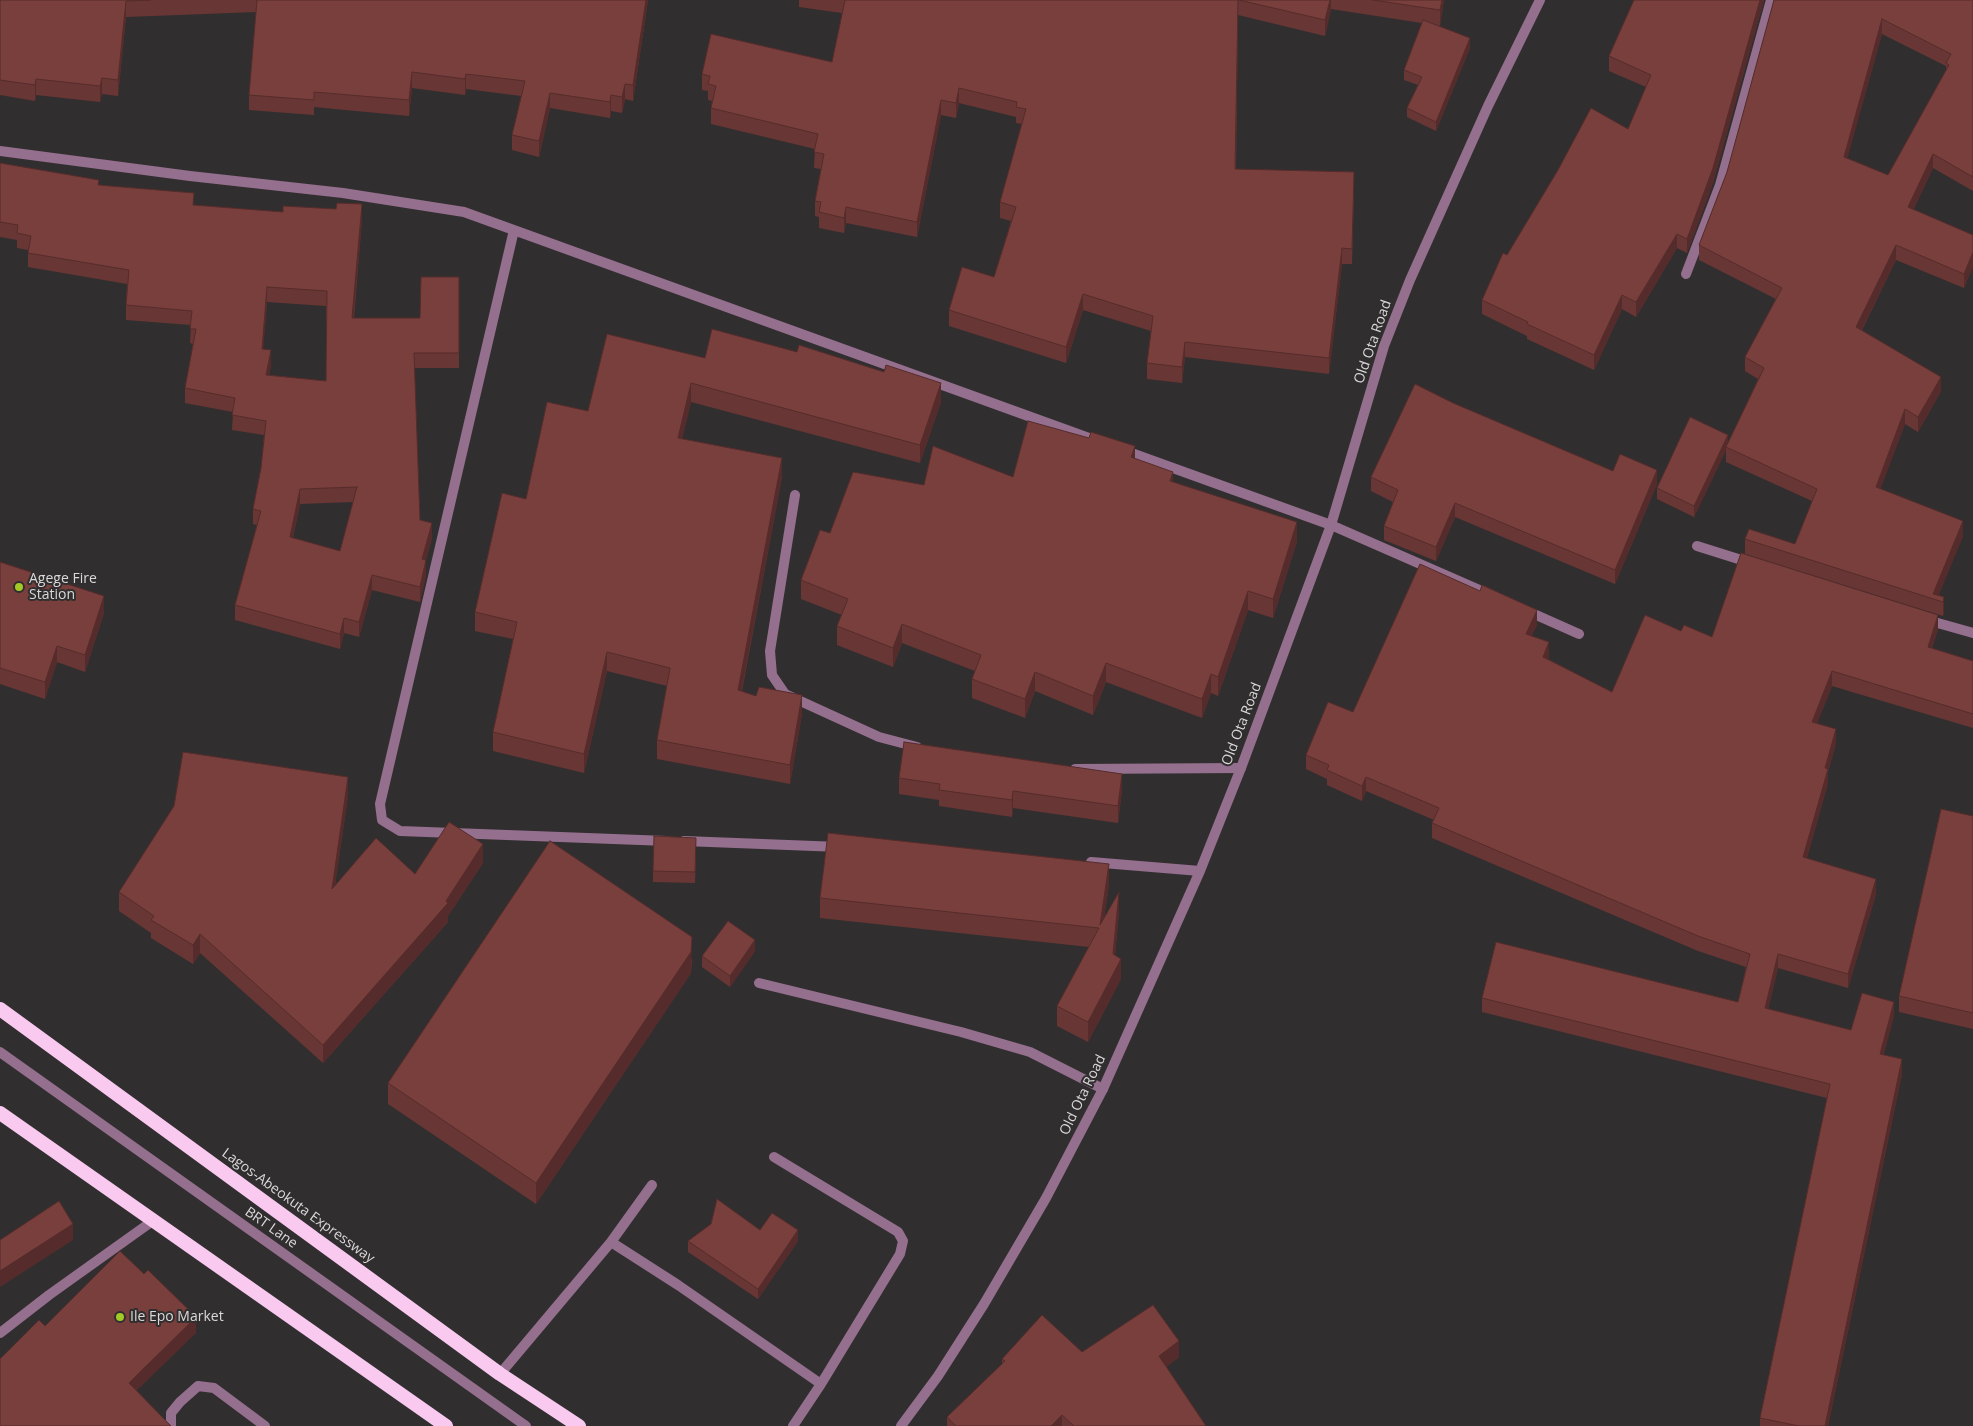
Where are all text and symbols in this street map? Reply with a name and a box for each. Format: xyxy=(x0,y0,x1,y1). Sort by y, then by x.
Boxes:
street label: Old Ota Road xyxy=(1351,298,1395,386)
place label: Agege Fire Station xyxy=(29,571,97,604)
marker: Agege Fire Station xyxy=(13,581,25,593)
street label: Old Ota Road xyxy=(1219,680,1265,768)
street label: Old Ota Road xyxy=(1056,1052,1110,1138)
street label: Lagos-Abeokuta Expressway xyxy=(218,1145,378,1267)
street label: BRT Lane xyxy=(241,1204,301,1252)
place label: Ile Epo Market xyxy=(130,1309,224,1325)
marker: Ile Epo Market xyxy=(114,1311,126,1323)

